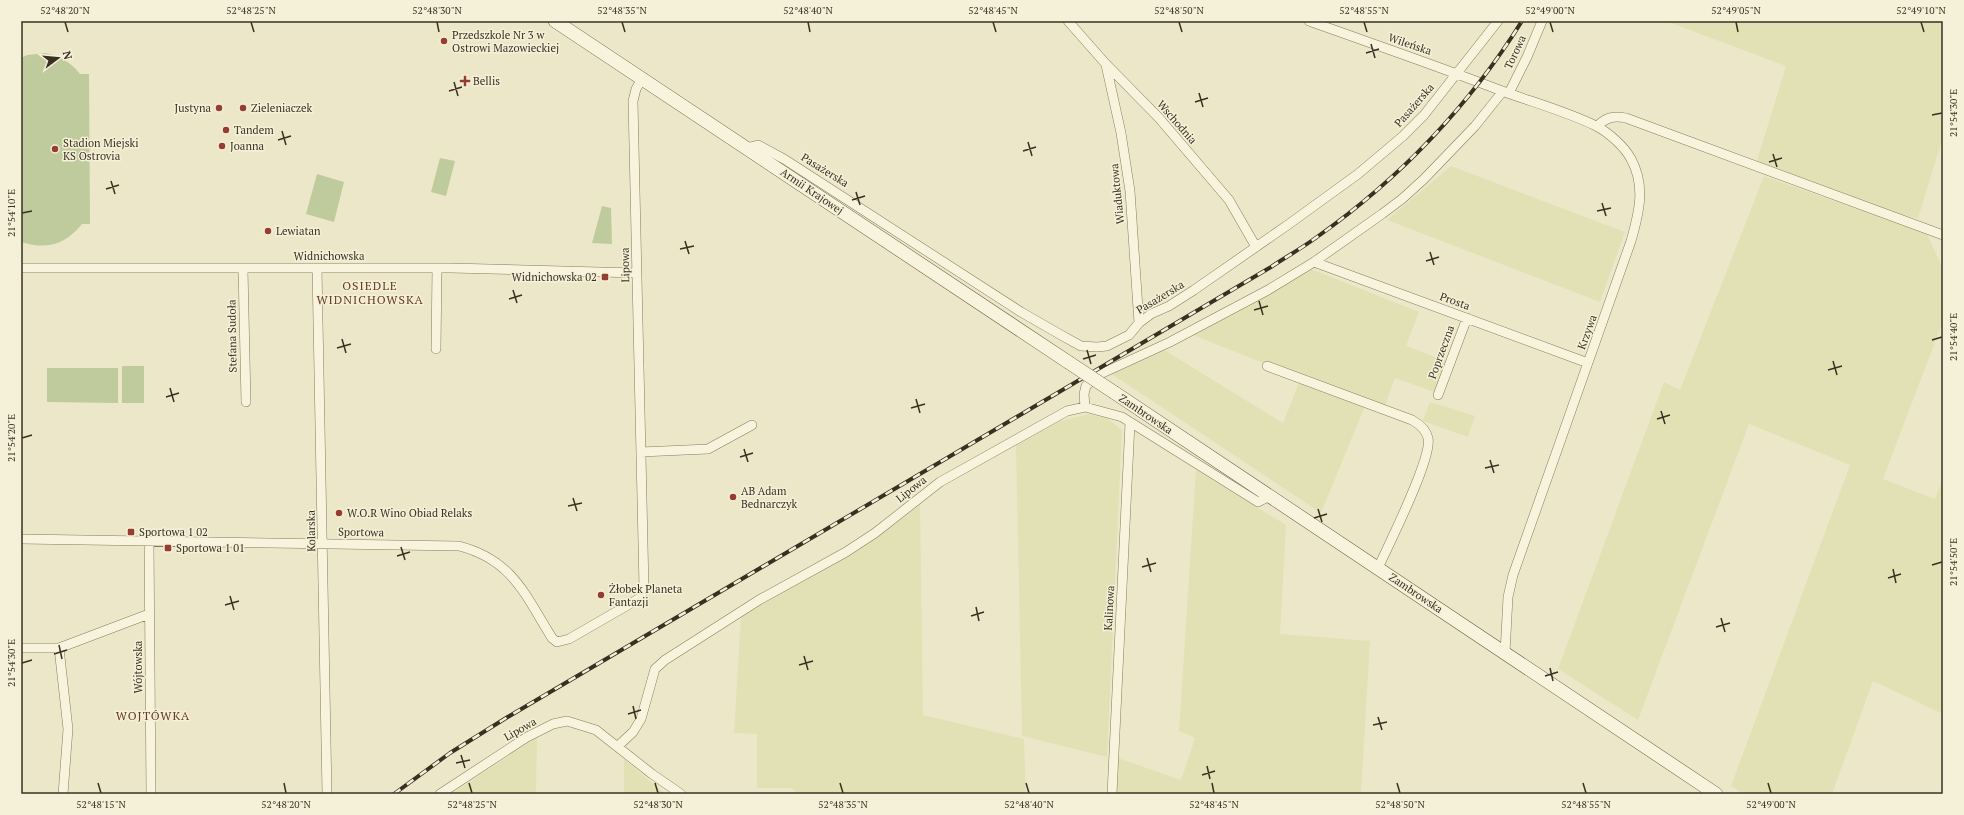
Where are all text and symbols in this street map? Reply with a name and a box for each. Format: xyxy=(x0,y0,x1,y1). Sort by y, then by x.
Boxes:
text: 52°48'20"N xyxy=(40,4,90,17)
text: 52°48'25"N xyxy=(226,4,276,17)
text: 52°48'30"N xyxy=(412,4,462,17)
text: 52°48'35"N xyxy=(597,4,647,17)
text: 52°48'40"N xyxy=(783,4,833,17)
text: 52°48'45"N xyxy=(968,4,1018,17)
text: 52°48'50"N xyxy=(1154,4,1204,17)
text: 52°48'55"N xyxy=(1339,4,1389,17)
text: 52°49'00"N xyxy=(1525,4,1575,17)
text: 52°49'05"N xyxy=(1711,4,1761,17)
text: 52°49'10"N xyxy=(1896,4,1946,17)
place label: Przedszkole Nr 3 w Ostrowi Mazowieckiej xyxy=(452,28,559,55)
street label: Wileńska xyxy=(1386,30,1434,58)
street label: Torowa xyxy=(1501,32,1529,71)
marker: Przedszkole Nr 3 w Ostrowi Mazowieckiej xyxy=(439,36,449,46)
north arrow xyxy=(38,38,78,78)
text: N xyxy=(60,49,76,62)
place label: Bellis xyxy=(473,74,500,88)
marker: Bellis xyxy=(460,76,470,86)
street label: Pasażerska xyxy=(1391,80,1437,130)
text: 21°54'30"E xyxy=(1947,89,1960,137)
street label: Wschodnia xyxy=(1154,97,1200,147)
place label: Justyna xyxy=(174,101,211,115)
place label: Zieleniaczek xyxy=(251,101,312,115)
marker: Justyna xyxy=(214,103,224,113)
marker: Zieleniaczek xyxy=(238,103,248,113)
place label: Tandem xyxy=(234,123,274,137)
marker: Tandem xyxy=(221,125,231,135)
place label: Stadion Miejski KS Ostrovia xyxy=(63,136,139,163)
place label: Joanna xyxy=(230,139,264,153)
marker: Joanna xyxy=(217,141,227,151)
marker: Stadion Miejski KS Ostrovia xyxy=(50,144,60,154)
street label: Pasażerska xyxy=(799,150,852,190)
street label: Wiaduktowa xyxy=(1107,163,1127,225)
street label: Armii Krajowej xyxy=(778,165,846,217)
text: 21°54'10"E xyxy=(5,189,18,237)
place label: Lewiatan xyxy=(276,224,321,238)
marker: Lewiatan xyxy=(263,226,273,236)
street label: Lipowa xyxy=(618,247,632,283)
street label: Widnichowska xyxy=(293,249,365,263)
place label: Widnichowska 02 xyxy=(512,270,597,284)
marker: Widnichowska 02 xyxy=(600,272,610,282)
street label: Pasażerska xyxy=(1134,277,1187,317)
district label: OSIEDLE WIDNICHOWSKA xyxy=(316,278,424,307)
street label: Prosta xyxy=(1438,289,1472,313)
street label: Stefana Sudoła xyxy=(224,299,240,373)
street label: Krzywa xyxy=(1574,312,1600,351)
text: 21°54'40"E xyxy=(1947,313,1960,361)
street label: Poprzeczna xyxy=(1425,323,1457,381)
street label: Zambrowska xyxy=(1116,391,1176,437)
text: 21°54'20"E xyxy=(5,414,18,462)
street label: Lipowa xyxy=(893,472,929,505)
place label: AB Adam Bednarczyk xyxy=(741,484,797,511)
marker: AB Adam Bednarczyk xyxy=(728,492,738,502)
place label: W.O.R Wino Obiad Relaks xyxy=(347,506,473,520)
marker: W.O.R Wino Obiad Relaks xyxy=(334,508,344,518)
street label: Kolarska xyxy=(304,510,318,552)
place label: Sportowa 1 02 xyxy=(139,525,208,539)
street label: Sportowa xyxy=(338,525,385,539)
marker: Sportowa 1 02 xyxy=(126,527,136,537)
text: 21°54'50"E xyxy=(1947,538,1960,586)
place label: Sportowa 1 01 xyxy=(176,541,245,555)
marker: Sportowa 1 01 xyxy=(163,543,173,553)
street label: Zambrowska xyxy=(1386,570,1446,616)
place label: Żłobek Planeta Fantazji xyxy=(609,582,683,609)
street label: Kalinowa xyxy=(1101,585,1117,631)
marker: Żłobek Planeta Fantazji xyxy=(596,590,606,600)
text: 21°54'30"E xyxy=(5,639,18,687)
street label: Wójtowska xyxy=(131,640,145,693)
district label: WOJTÓWKA xyxy=(116,708,190,723)
street label: Lipowa xyxy=(501,714,539,744)
text: 52°48'15"N xyxy=(76,798,126,811)
text: 52°48'20"N xyxy=(261,798,311,811)
text: 52°48'25"N xyxy=(447,798,497,811)
text: 52°48'30"N xyxy=(633,798,683,811)
text: 52°48'35"N xyxy=(818,798,868,811)
text: 52°48'40"N xyxy=(1004,798,1054,811)
text: 52°48'45"N xyxy=(1189,798,1239,811)
text: 52°48'50"N xyxy=(1375,798,1425,811)
text: 52°48'55"N xyxy=(1561,798,1611,811)
text: 52°49'00"N xyxy=(1746,798,1796,811)

